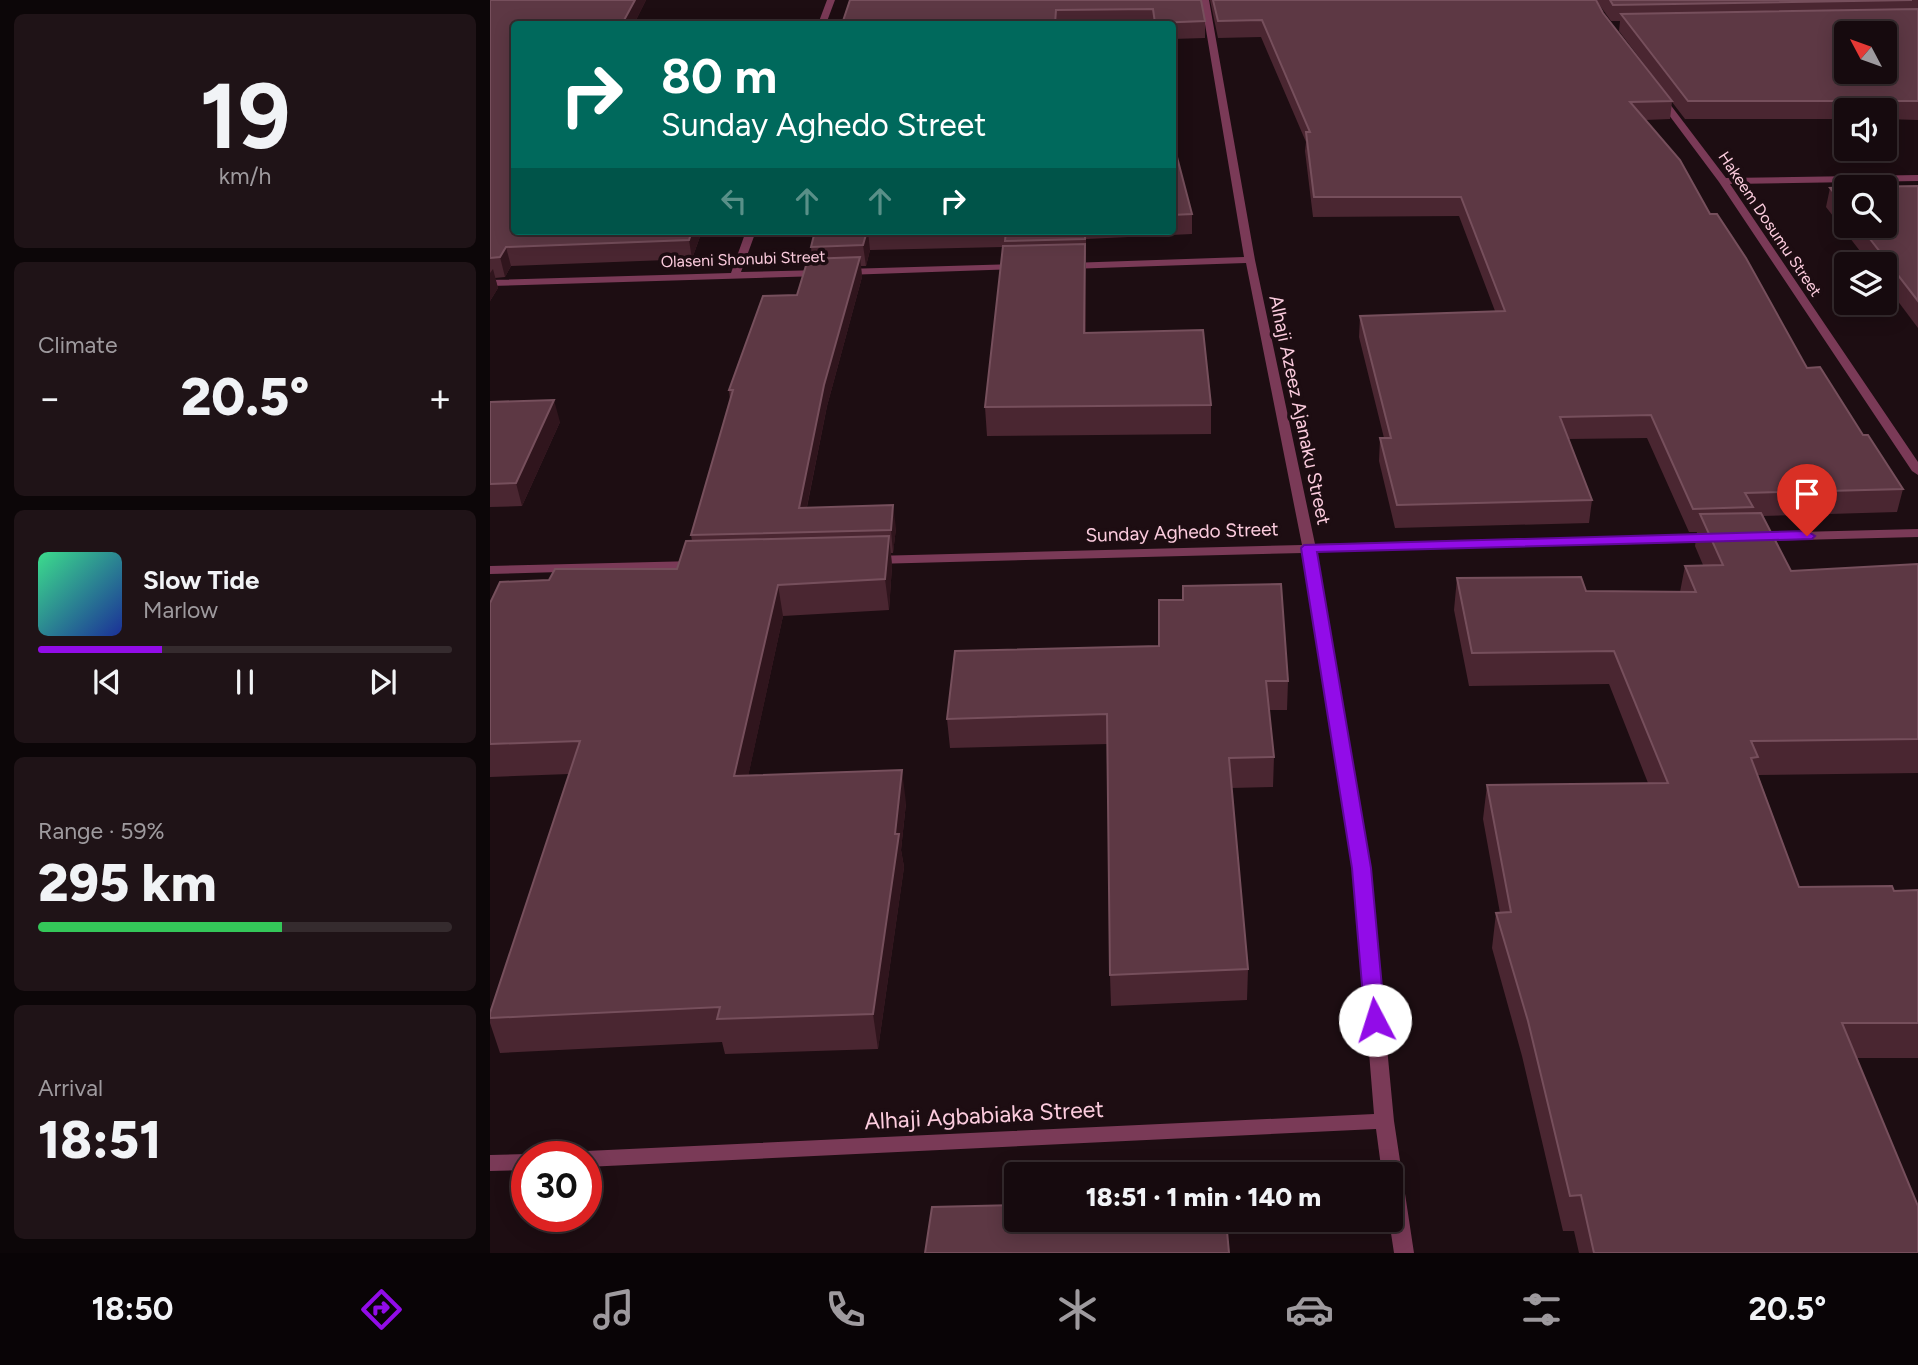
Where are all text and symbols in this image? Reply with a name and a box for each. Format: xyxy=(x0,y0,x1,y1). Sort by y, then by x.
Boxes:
north arrow xyxy=(1834,21,1897,84)
map controls xyxy=(1834,21,1897,315)
text: 80 m xyxy=(661,46,777,105)
icon: right xyxy=(546,49,637,140)
text: 19 xyxy=(199,62,291,171)
button: sound xyxy=(1834,98,1897,161)
text: Sunday Aghedo Street xyxy=(661,106,986,144)
street label: Hakeem Dosumu Street xyxy=(1714,148,1826,300)
text: km/h xyxy=(219,162,271,190)
button: search xyxy=(1834,175,1897,238)
icon: left xyxy=(715,182,753,220)
icon: ahead xyxy=(788,182,826,220)
icon: ahead xyxy=(861,182,899,220)
icon: right xyxy=(934,182,972,220)
street label: Olaseni Shonubi Street xyxy=(660,247,826,271)
button: layers xyxy=(1834,252,1897,315)
street label: Alhaji Azeez Ajanaku Street xyxy=(1264,293,1336,527)
text: Climate xyxy=(38,331,117,359)
text: 20.5° xyxy=(181,366,309,428)
text: − xyxy=(38,375,62,421)
text: + xyxy=(428,375,452,421)
pin xyxy=(1777,464,1837,536)
icon: arrive xyxy=(1788,475,1826,513)
street label: Sunday Aghedo Street xyxy=(1085,517,1279,547)
text: Slow Tide xyxy=(143,564,259,596)
text: Marlow xyxy=(143,596,218,624)
icon: previous xyxy=(88,663,126,701)
icon: pause xyxy=(226,663,264,701)
icon: next xyxy=(364,663,402,701)
text: Range · 59% xyxy=(38,817,165,845)
text: 295 km xyxy=(38,852,217,914)
position arrow xyxy=(1338,983,1412,1057)
text: Arrival xyxy=(38,1074,103,1102)
street label: Alhaji Agbabiaka Street xyxy=(864,1095,1104,1135)
text: 18:51 xyxy=(38,1109,161,1171)
speed limit sign: 30 xyxy=(511,1141,602,1232)
text: 18:51 · 1 min · 140 m xyxy=(1086,1181,1321,1213)
icon: directions xyxy=(357,1285,406,1334)
icon: music xyxy=(589,1285,638,1334)
icon: phone xyxy=(821,1285,870,1334)
icon: climate xyxy=(1053,1285,1102,1334)
icon: car xyxy=(1285,1285,1334,1334)
icon: filters xyxy=(1517,1285,1566,1334)
text: 18:50 xyxy=(92,1290,174,1328)
text: 20.5° xyxy=(1749,1290,1826,1328)

